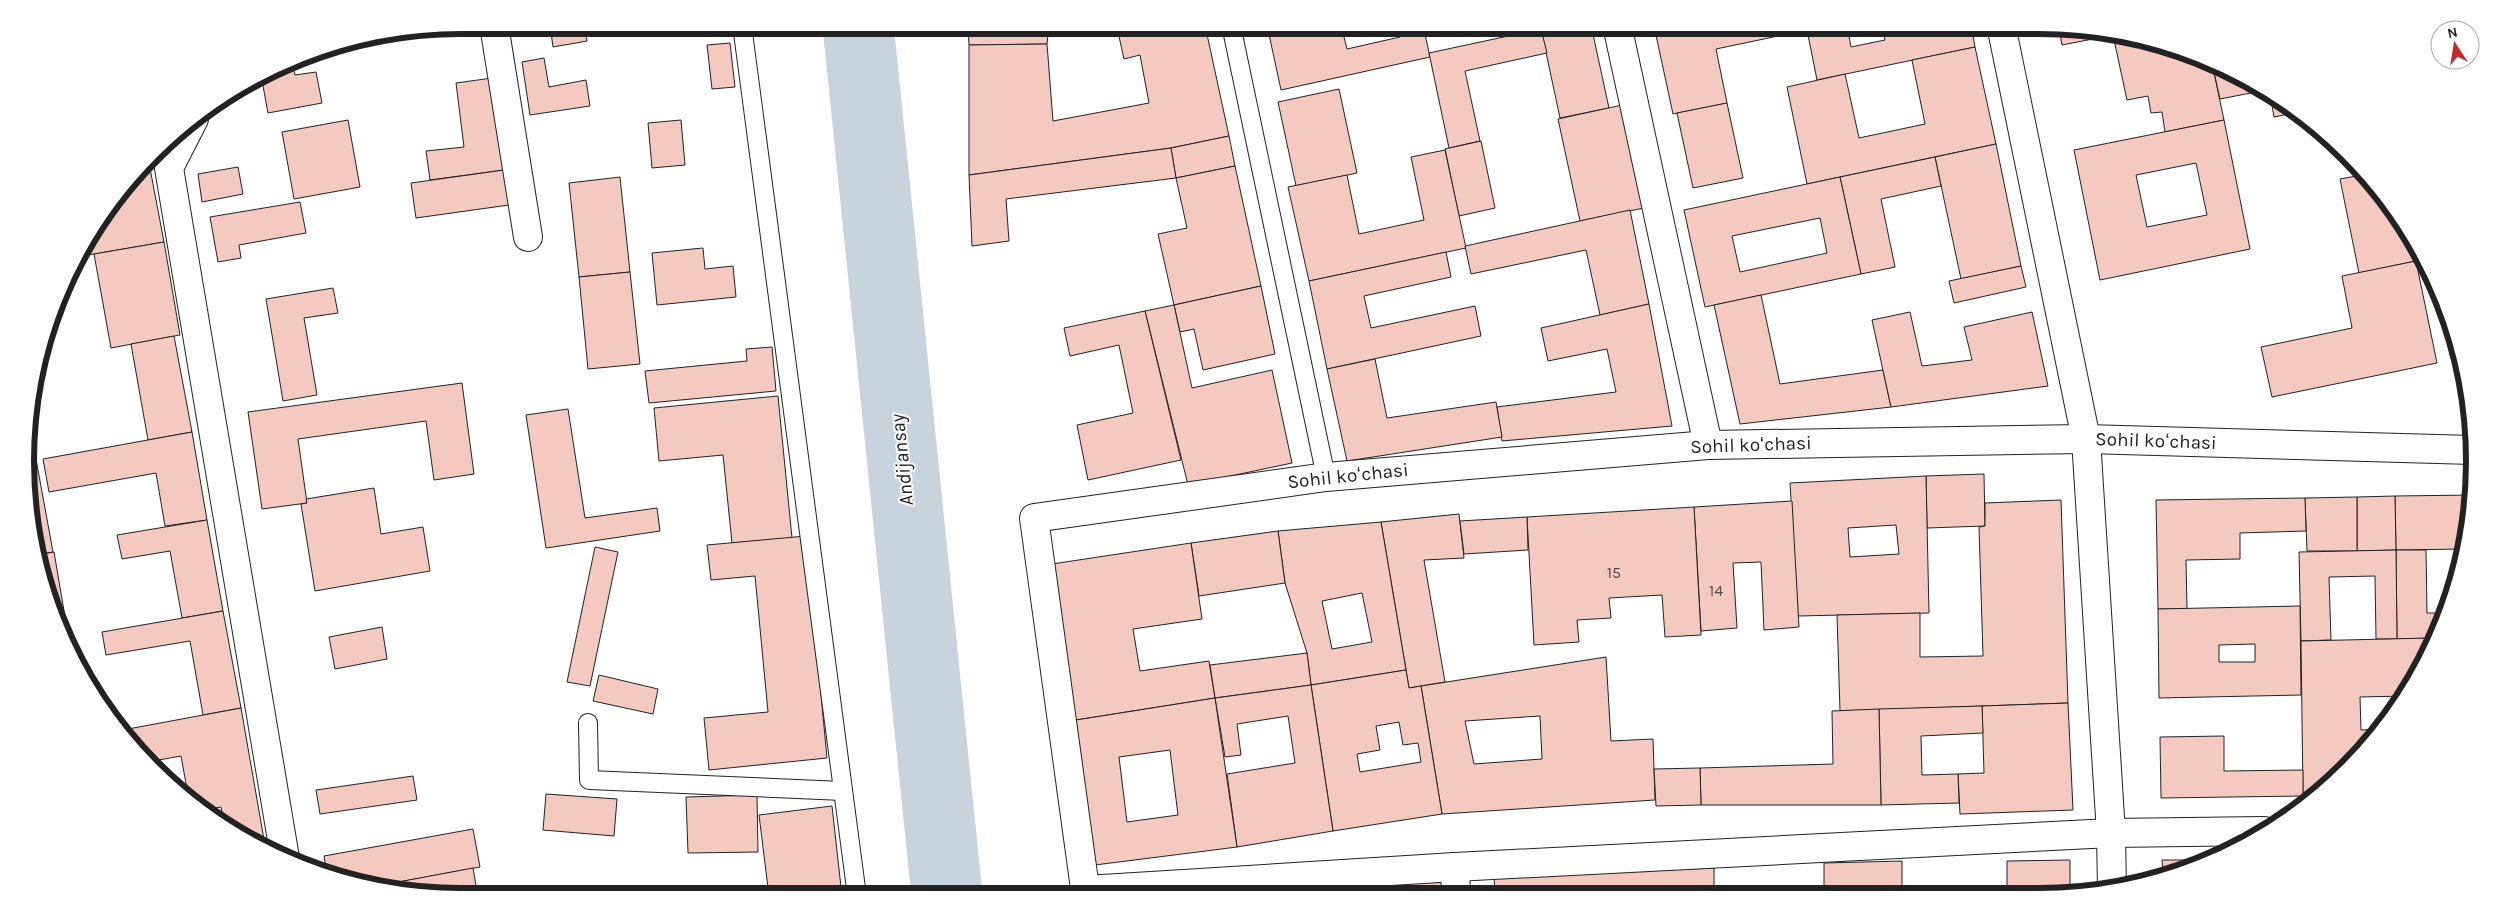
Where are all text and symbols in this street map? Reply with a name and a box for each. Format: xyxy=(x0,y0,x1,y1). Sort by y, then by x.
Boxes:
north arrow xyxy=(2430,20,2480,70)
text: N xyxy=(2446,23,2459,42)
water label: Andijansay xyxy=(886,412,918,507)
street label: Sohil koʻchasi xyxy=(2095,428,2217,454)
street label: Sohil koʻchasi xyxy=(1690,432,1812,458)
street label: Sohil koʻchasi xyxy=(1286,459,1410,493)
house number: 15 xyxy=(1607,563,1621,582)
house number: 14 xyxy=(1709,581,1723,600)

